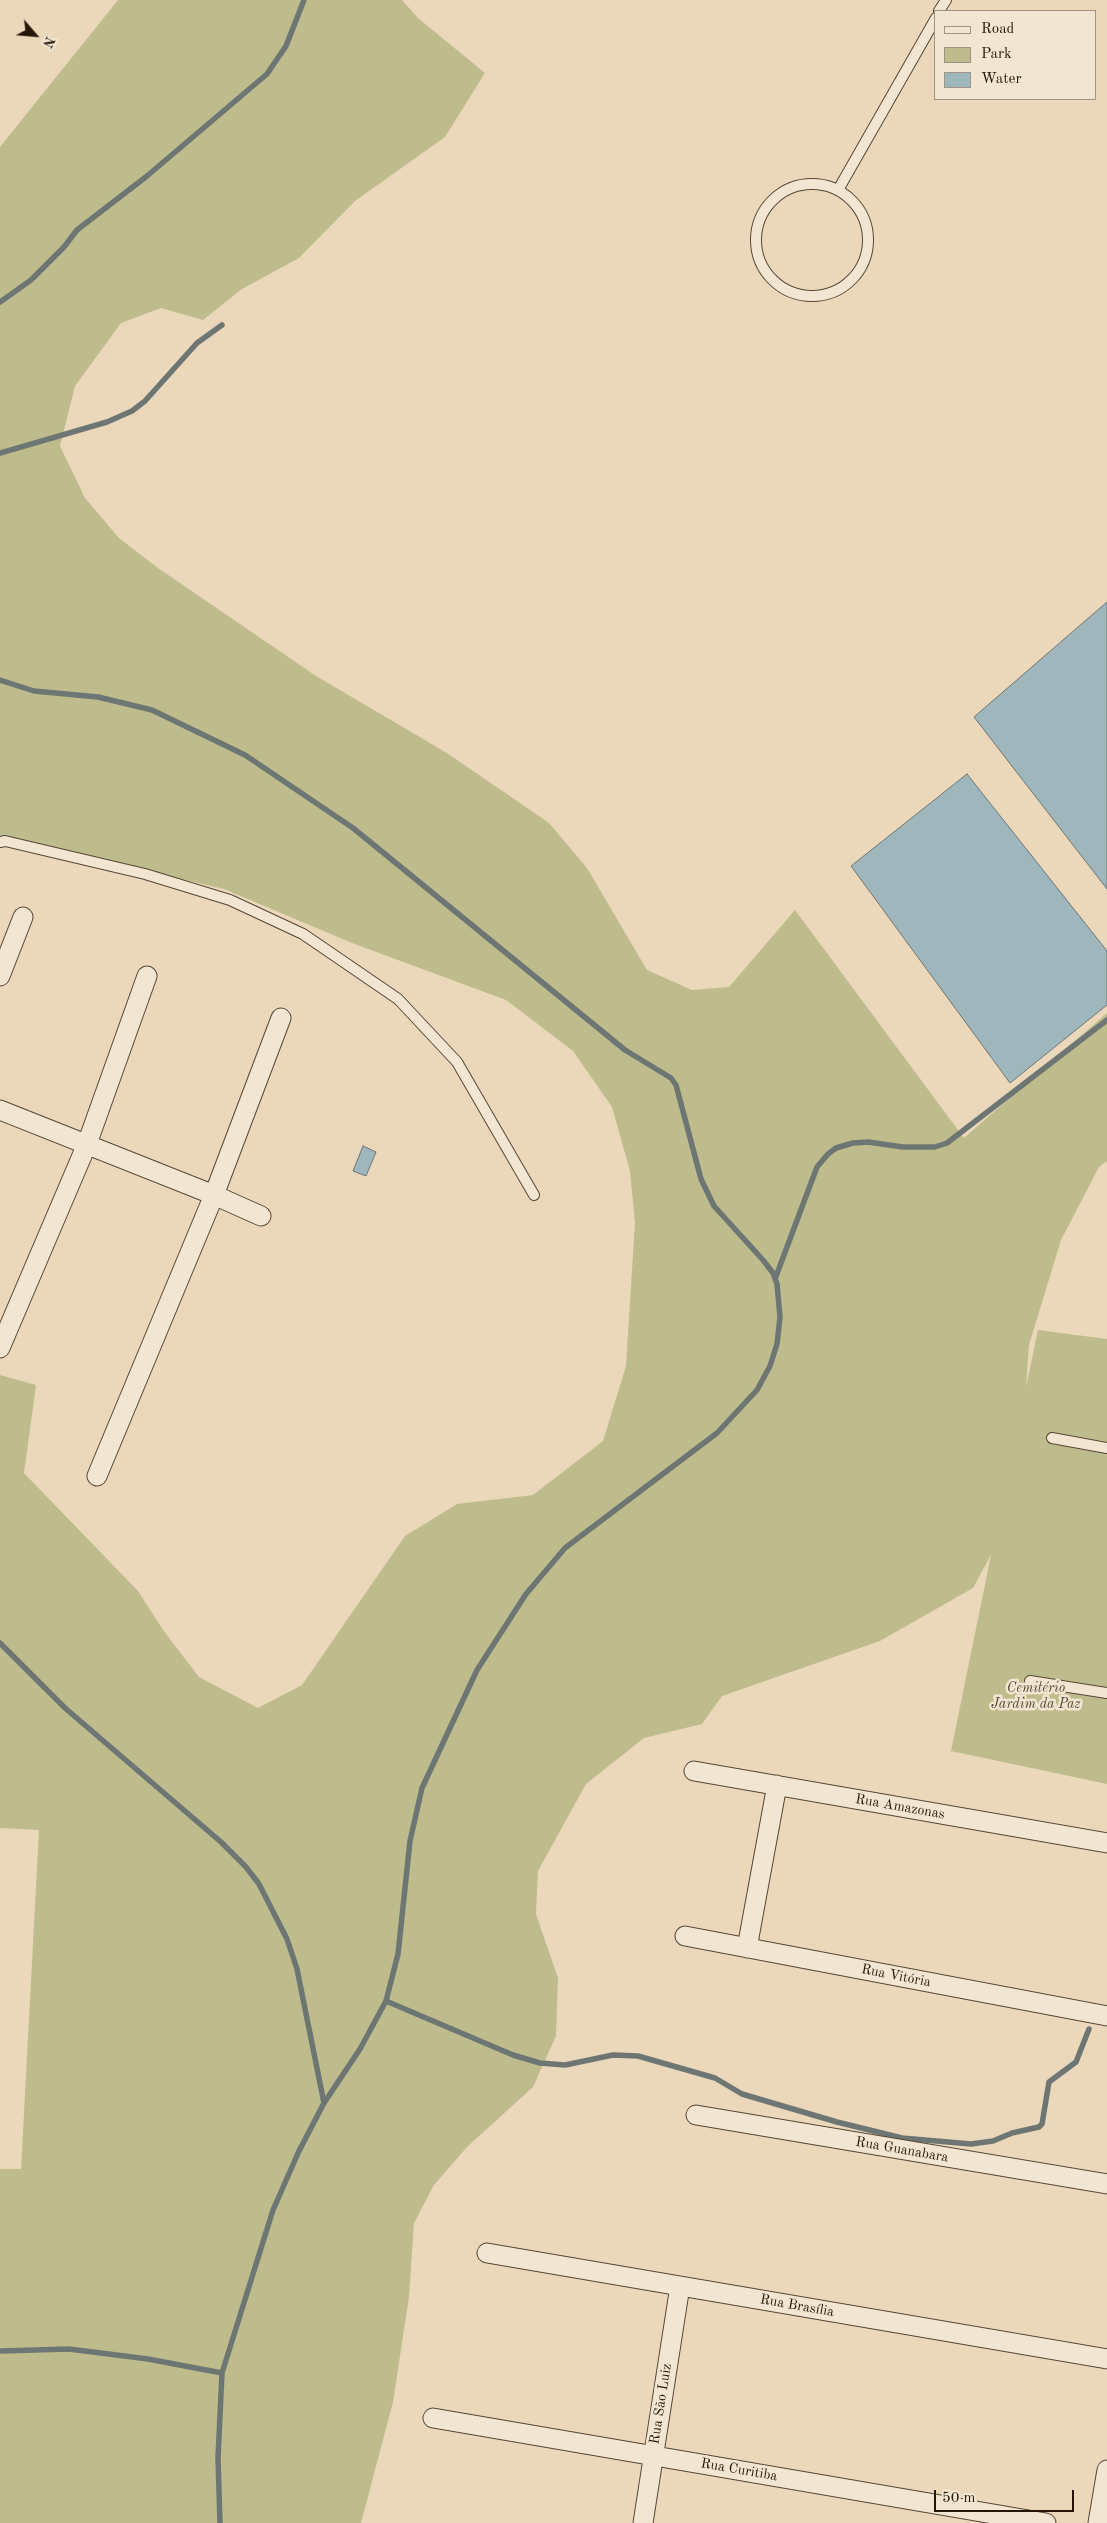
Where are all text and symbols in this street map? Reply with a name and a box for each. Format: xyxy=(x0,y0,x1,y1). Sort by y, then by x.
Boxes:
north arrow xyxy=(10,10,60,60)
legend xyxy=(934,10,1097,100)
text: Road xyxy=(981,22,1014,37)
text: N xyxy=(40,34,57,50)
text: Park xyxy=(981,47,1012,62)
text: Water xyxy=(981,72,1022,87)
park label: Cemitério Jardim da Paz xyxy=(991,1680,1081,1712)
street label: Rua Amazonas xyxy=(854,1791,946,1823)
street label: Rua Vitória xyxy=(860,1961,932,1991)
street label: Rua Guanabara xyxy=(854,2134,950,2166)
street label: Rua Brasília xyxy=(759,2291,835,2321)
street label: Rua São Luiz xyxy=(646,2362,676,2446)
street label: Rua Curitiba xyxy=(699,2455,779,2485)
scale bar xyxy=(937,2480,1077,2512)
text: 50 m xyxy=(942,2491,976,2506)

